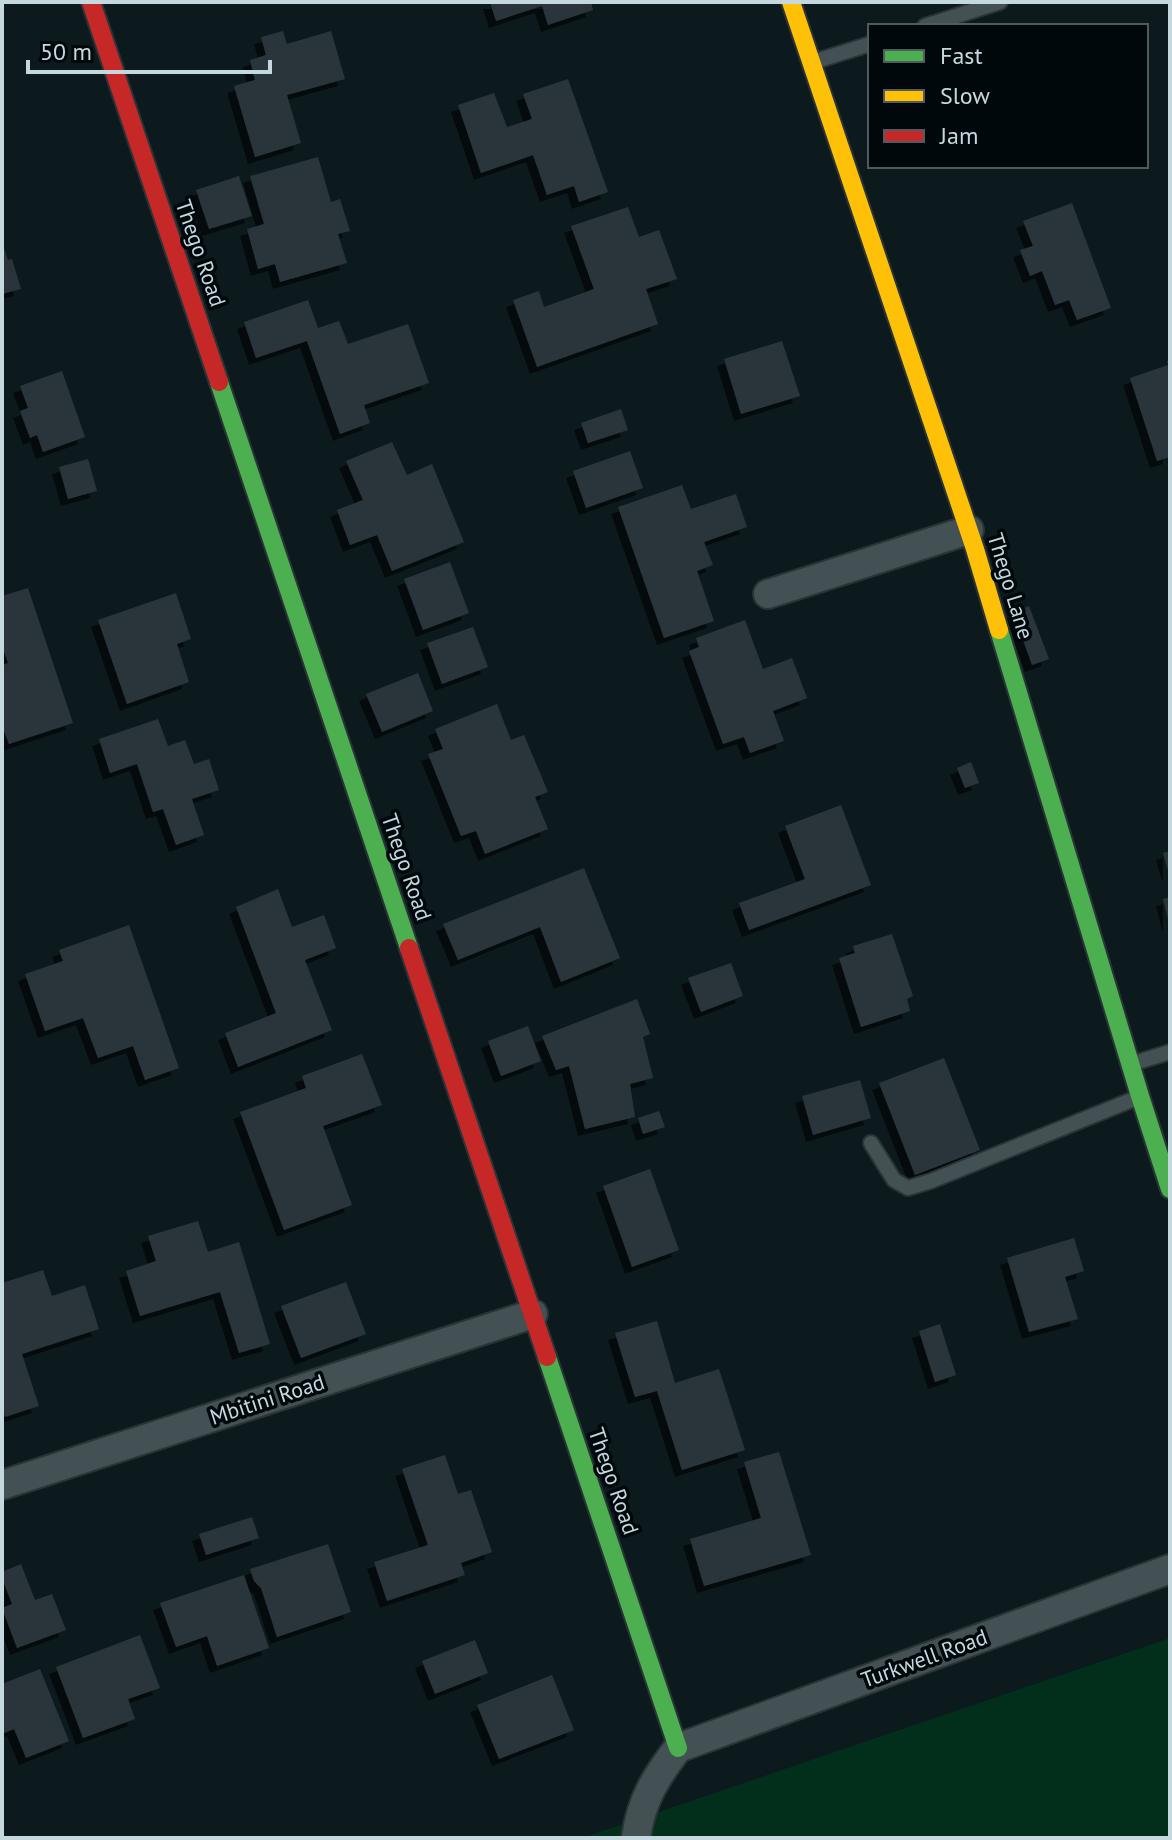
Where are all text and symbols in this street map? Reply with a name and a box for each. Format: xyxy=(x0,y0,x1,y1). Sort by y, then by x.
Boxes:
scale bar xyxy=(28,24,270,74)
legend xyxy=(868,24,1148,168)
text: 50 m xyxy=(40,36,92,67)
text: Fast xyxy=(940,40,983,71)
text: Slow xyxy=(940,80,990,111)
text: Jam xyxy=(939,120,978,151)
street label: Thego Road xyxy=(170,196,232,310)
street label: Thego Lane xyxy=(982,529,1040,643)
street label: Thego Road xyxy=(376,810,438,924)
street label: Mbitini Road xyxy=(206,1367,328,1431)
street label: Thego Road xyxy=(583,1424,645,1538)
street label: Turkwell Road xyxy=(857,1622,991,1694)

